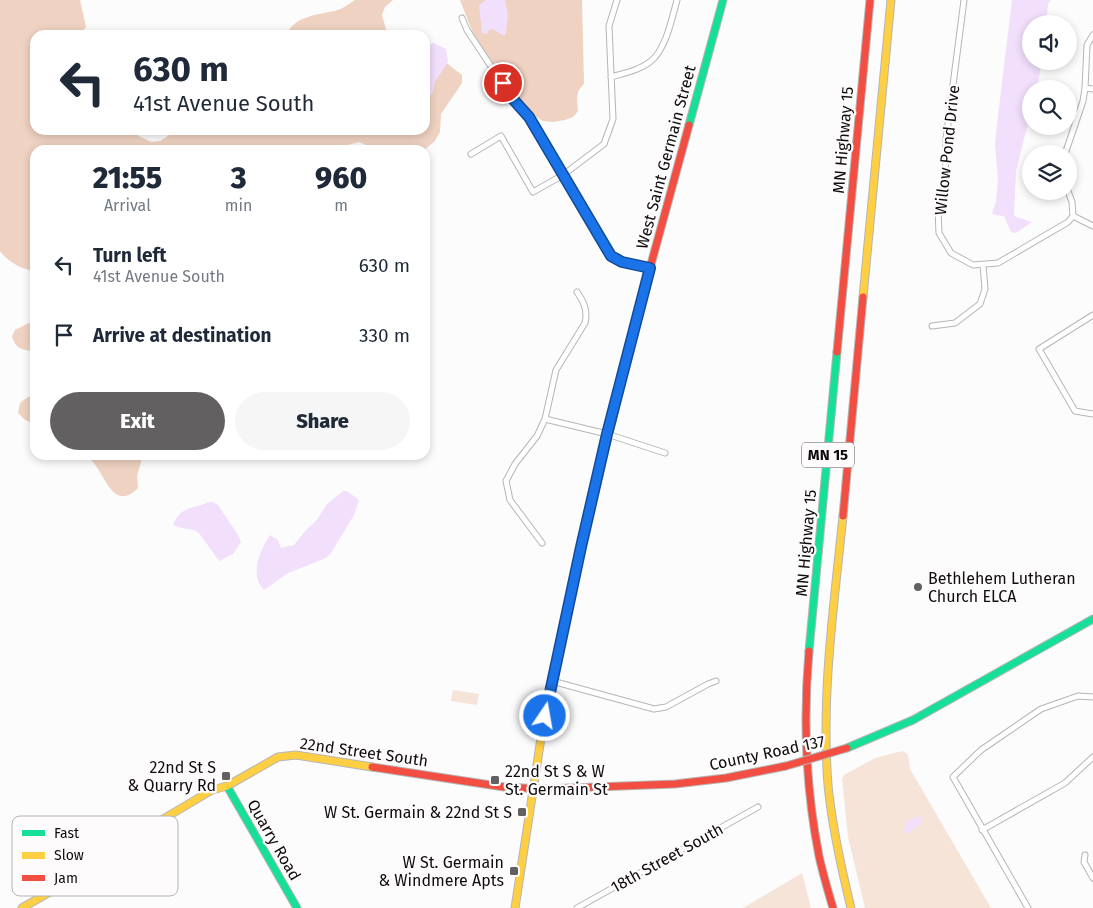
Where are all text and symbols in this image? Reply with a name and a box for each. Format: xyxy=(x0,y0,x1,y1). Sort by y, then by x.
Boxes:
map controls xyxy=(1022,15,1077,200)
button: sound xyxy=(1022,15,1077,70)
text: 630 m xyxy=(133,48,229,90)
icon: left xyxy=(50,50,115,115)
pin xyxy=(482,62,524,104)
street label: West Saint Germain Street xyxy=(632,63,700,251)
icon: arrive xyxy=(489,69,517,97)
button: search xyxy=(1022,80,1077,135)
street label: Willow Pond Drive xyxy=(931,84,963,216)
street label: MN Highway 15 xyxy=(829,86,857,194)
text: 41st Avenue South xyxy=(133,90,314,117)
button: layers xyxy=(1022,145,1077,200)
text: 21:55 xyxy=(93,160,162,196)
text: 3 xyxy=(231,160,246,196)
text: 960 xyxy=(315,160,367,196)
text: Arrival xyxy=(104,196,151,215)
text: min xyxy=(225,196,252,215)
text: m xyxy=(334,196,348,215)
text: Turn left xyxy=(93,244,167,267)
icon: left xyxy=(50,251,78,279)
text: 630 m xyxy=(359,254,410,277)
text: 41st Avenue South xyxy=(93,267,225,286)
icon: arrive xyxy=(50,321,78,349)
text: Arrive at destination xyxy=(93,324,272,347)
text: 330 m xyxy=(359,324,410,347)
button: Exit xyxy=(50,392,225,450)
button: Share xyxy=(235,392,410,450)
road number: MN 15 xyxy=(802,442,854,468)
street label: MN Highway 15 xyxy=(792,489,820,597)
place label: Bethlehem Lutheran Church ELCA xyxy=(928,569,1076,606)
marker: Bethlehem Lutheran Church ELCA xyxy=(912,581,924,593)
position arrow xyxy=(518,689,570,741)
street label: County Road 137 xyxy=(708,731,826,775)
street label: 22nd Street South xyxy=(299,734,429,770)
place label: 22nd St S & Quarry Rd xyxy=(128,758,216,795)
place label: 22nd St S & W St. Germain St xyxy=(505,762,608,799)
marker: 22nd St S & Quarry Rd xyxy=(220,770,232,782)
marker: 22nd St S & W St. Germain St xyxy=(489,774,501,786)
street label: Quarry Road xyxy=(243,796,305,884)
place label: W St. Germain & 22nd St S xyxy=(324,803,512,822)
marker: W St. Germain & 22nd St S xyxy=(516,806,528,818)
legend xyxy=(12,816,178,896)
street label: 18th Street South xyxy=(608,819,726,897)
text: Fast xyxy=(54,825,80,842)
text: Slow xyxy=(54,847,84,864)
place label: W St. Germain & Windmere Apts xyxy=(378,853,504,890)
marker: W St. Germain & Windmere Apts xyxy=(508,865,520,877)
text: Jam xyxy=(54,870,78,887)

